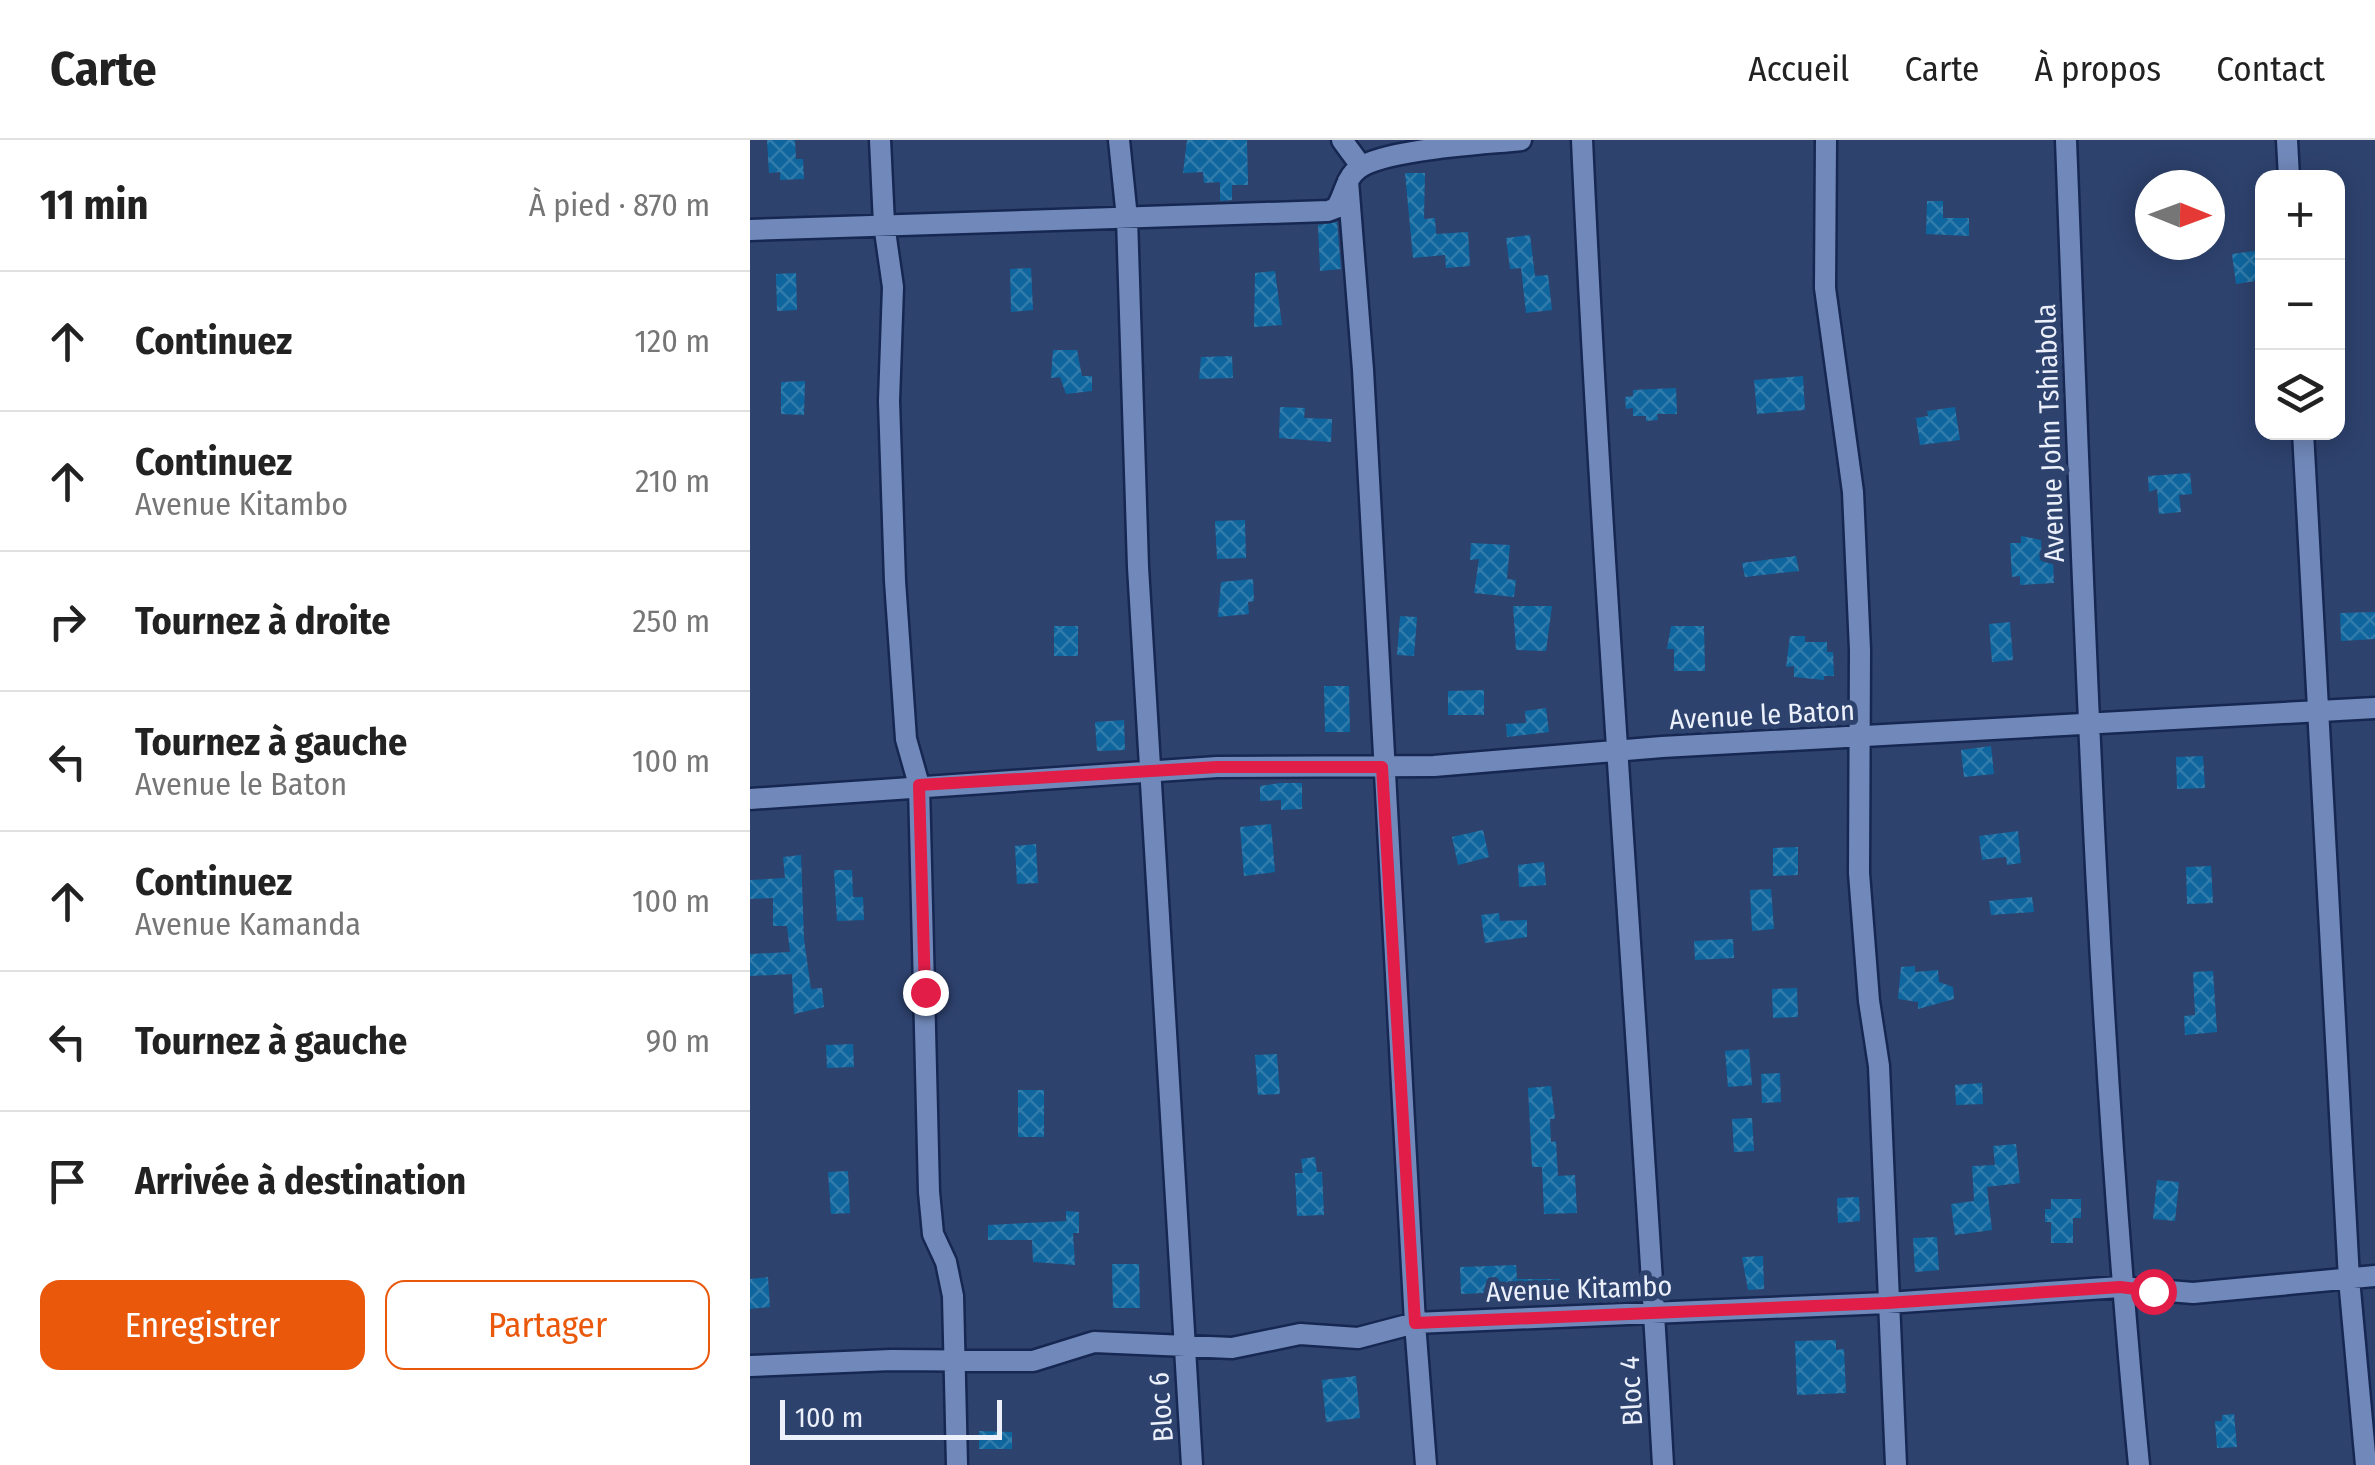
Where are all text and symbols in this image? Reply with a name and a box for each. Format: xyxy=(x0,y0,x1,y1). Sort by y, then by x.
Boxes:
text: Carte xyxy=(50,40,156,98)
text: Accueil xyxy=(1748,48,1849,90)
text: Carte xyxy=(1904,48,1979,90)
text: À propos xyxy=(2034,48,2161,90)
text: Contact xyxy=(2216,48,2325,90)
north arrow xyxy=(2135,170,2225,260)
map controls xyxy=(2255,170,2345,440)
button: + xyxy=(2255,170,2345,260)
text: 11 min xyxy=(40,180,148,230)
text: À pied · 870 m xyxy=(529,186,710,224)
button: − xyxy=(2255,260,2345,350)
street label: Avenue John Tshiabola xyxy=(2029,303,2071,563)
icon: ahead xyxy=(40,314,95,369)
text: Continuez xyxy=(135,318,292,364)
text: 120 m xyxy=(635,322,710,360)
button: layers xyxy=(2255,350,2345,440)
text: Continuez xyxy=(135,439,292,485)
icon: ahead xyxy=(40,454,95,509)
text: 210 m xyxy=(635,462,710,500)
text: Avenue Kitambo xyxy=(135,485,348,523)
icon: right xyxy=(40,594,95,649)
text: Tournez à droite xyxy=(135,598,391,644)
text: 250 m xyxy=(632,602,710,640)
street label: Avenue le Baton xyxy=(1668,694,1856,736)
text: Tournez à gauche xyxy=(135,719,407,765)
icon: left xyxy=(40,734,95,789)
text: 100 m xyxy=(632,742,710,780)
text: Avenue le Baton xyxy=(135,765,347,803)
text: Continuez xyxy=(135,859,292,905)
icon: ahead xyxy=(40,874,95,929)
text: 100 m xyxy=(632,882,710,920)
text: Avenue Kamanda xyxy=(135,905,361,943)
route end xyxy=(903,970,949,1016)
icon: left xyxy=(40,1014,95,1069)
text: Tournez à gauche xyxy=(135,1018,407,1064)
text: 90 m xyxy=(646,1022,710,1060)
icon: arrive xyxy=(40,1154,95,1209)
text: Arrivée à destination xyxy=(135,1158,466,1204)
street label: Avenue Kitambo xyxy=(1485,1269,1673,1309)
route start xyxy=(2131,1269,2177,1315)
button: Enregistrer xyxy=(40,1280,365,1370)
button: Partager xyxy=(385,1280,710,1370)
street label: Bloc 4 xyxy=(1613,1355,1649,1427)
street label: Bloc 6 xyxy=(1142,1371,1180,1443)
scale bar xyxy=(780,1395,1002,1440)
text: 100 m xyxy=(795,1401,863,1434)

